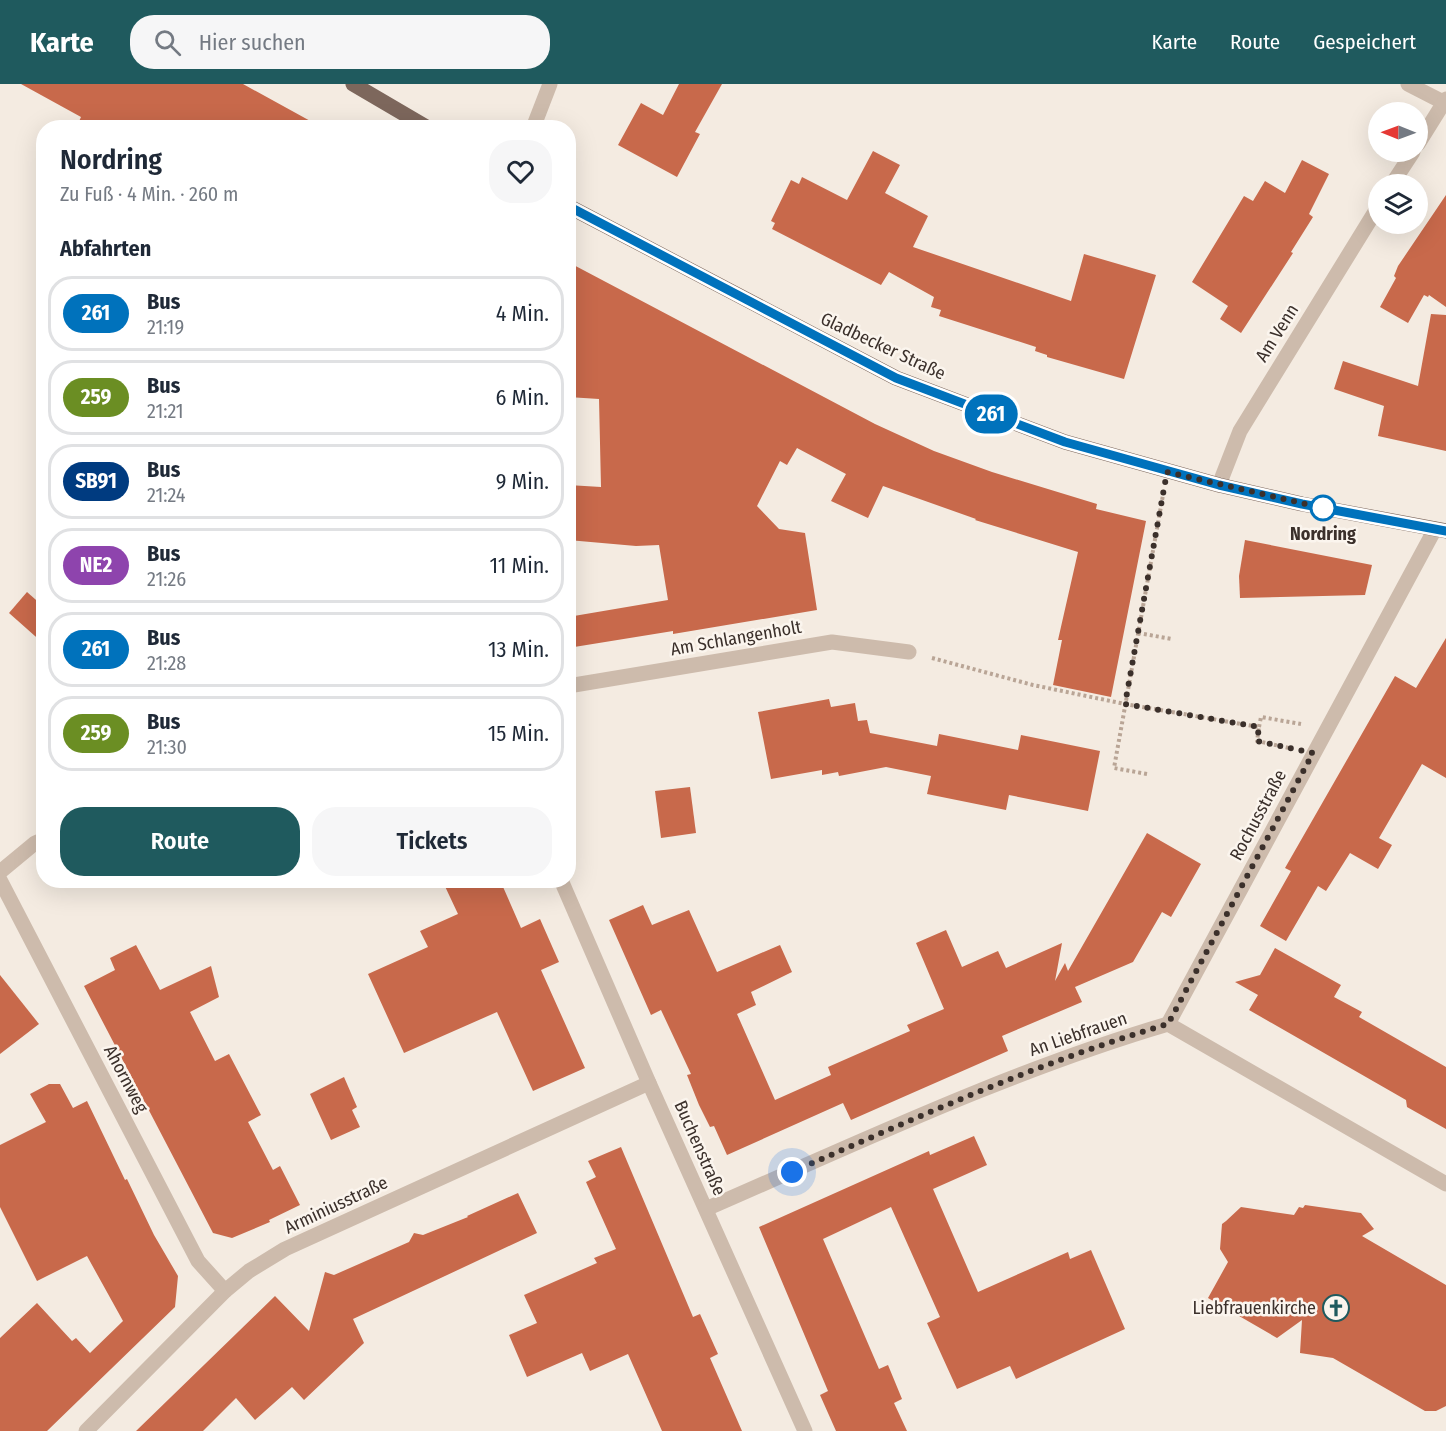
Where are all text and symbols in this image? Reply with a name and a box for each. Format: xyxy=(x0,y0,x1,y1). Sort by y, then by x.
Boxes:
search box xyxy=(130,15,550,69)
text: Karte xyxy=(30,26,94,59)
icon: search xyxy=(151,26,184,59)
text: Hier suchen xyxy=(199,29,306,56)
text: Karte xyxy=(1152,29,1197,55)
text: Route xyxy=(1230,29,1280,55)
text: Gespeichert xyxy=(1313,29,1416,55)
north arrow xyxy=(1368,102,1428,162)
map controls xyxy=(1368,102,1428,234)
button: heart xyxy=(489,140,552,203)
text: Nordring xyxy=(60,143,162,176)
button: layers xyxy=(1368,174,1428,234)
text: Zu Fuß · 4 Min. · 260 m xyxy=(60,182,238,206)
text: Abfahrten xyxy=(60,235,151,262)
text: Bus xyxy=(147,288,180,315)
text: 261 xyxy=(82,300,110,326)
text: 4 Min. xyxy=(496,300,549,327)
street label: Am Venn xyxy=(1251,300,1303,366)
street label: Gladbecker Straße xyxy=(817,307,949,385)
text: 21:19 xyxy=(147,315,184,339)
text: Bus xyxy=(147,372,180,399)
text: 259 xyxy=(81,384,111,410)
text: 6 Min. xyxy=(495,384,549,411)
line badge: 261 xyxy=(956,394,1026,434)
text: 21:21 xyxy=(147,399,184,423)
text: 261 xyxy=(977,401,1005,427)
text: Bus xyxy=(147,456,180,483)
text: SB91 xyxy=(75,468,117,494)
text: 9 Min. xyxy=(496,468,549,495)
text: 21:24 xyxy=(147,483,186,507)
marker: Nordring xyxy=(1310,495,1336,521)
place label: Nordring xyxy=(1290,523,1356,545)
text: Bus xyxy=(147,540,180,567)
text: NE2 xyxy=(80,552,112,578)
text: 11 Min. xyxy=(490,552,549,579)
text: 21:26 xyxy=(147,567,186,591)
street label: Am Schlangenholt xyxy=(669,616,803,660)
text: Bus xyxy=(147,624,180,651)
text: 261 xyxy=(82,636,110,662)
text: 13 Min. xyxy=(488,636,549,663)
text: 21:28 xyxy=(147,651,186,675)
text: Bus xyxy=(147,708,180,735)
text: 259 xyxy=(81,720,111,746)
text: 15 Min. xyxy=(488,720,549,747)
text: 21:30 xyxy=(147,735,187,759)
street label: Rochusstraße xyxy=(1225,766,1291,864)
button: Route xyxy=(60,807,300,876)
button: Tickets xyxy=(312,807,552,876)
street label: An Liebfrauen xyxy=(1026,1007,1130,1061)
street label: Ahornweg xyxy=(99,1041,153,1117)
street label: Buchenstraße xyxy=(669,1097,731,1199)
your location xyxy=(777,1157,807,1187)
street label: Arminiusstraße xyxy=(281,1171,391,1239)
church icon: Liebfrauenkirche xyxy=(1321,1293,1351,1323)
place label: Liebfrauenkirche xyxy=(1192,1297,1316,1319)

